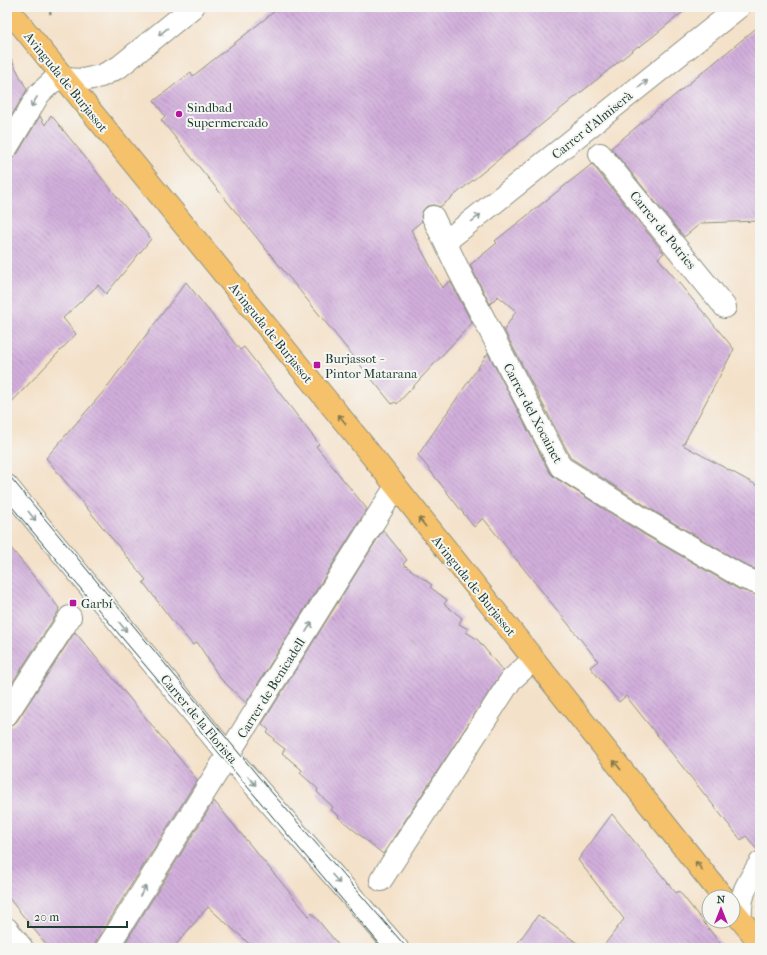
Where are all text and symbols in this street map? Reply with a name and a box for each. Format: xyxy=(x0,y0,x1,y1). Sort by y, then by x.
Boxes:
one-way arrow xyxy=(158,27,169,36)
street label: Avinguda de Burjassot xyxy=(20,28,111,135)
one-way arrow xyxy=(637,80,648,88)
street label: Carrer d'Almiserà xyxy=(549,87,636,162)
one-way arrow xyxy=(30,96,38,108)
place label: Sindbad Supermercado xyxy=(187,100,269,130)
marker: Sindbad Supermercado xyxy=(174,109,184,119)
street label: Carrer de Potries xyxy=(627,188,699,272)
one-way arrow xyxy=(470,214,481,222)
street label: Avinguda de Burjassot xyxy=(225,279,316,386)
place label: Burjassot - Pintor Matarana xyxy=(325,351,418,381)
marker: Burjassot - Pintor Matarana xyxy=(312,360,322,370)
street label: Carrer del Xocainet xyxy=(500,361,566,466)
one-way arrow xyxy=(337,414,346,425)
one-way arrow xyxy=(27,511,36,522)
one-way arrow xyxy=(418,516,427,527)
street label: Avinguda de Burjassot xyxy=(428,532,519,639)
place label: Garbí xyxy=(81,596,112,611)
marker: Garbí xyxy=(68,598,78,608)
one-way arrow xyxy=(305,621,313,633)
one-way arrow xyxy=(119,622,128,633)
street label: Carrer de Benicadell xyxy=(234,635,308,741)
street label: Carrer de la Florista xyxy=(158,672,241,767)
one-way arrow xyxy=(613,760,622,770)
one-way arrow xyxy=(247,776,256,786)
one-way arrow xyxy=(694,861,703,872)
one-way arrow xyxy=(332,874,341,884)
one-way arrow xyxy=(139,886,147,897)
north arrow xyxy=(701,889,741,929)
text: N xyxy=(717,893,726,906)
scale bar xyxy=(28,903,127,929)
text: 20 m xyxy=(34,910,59,924)

